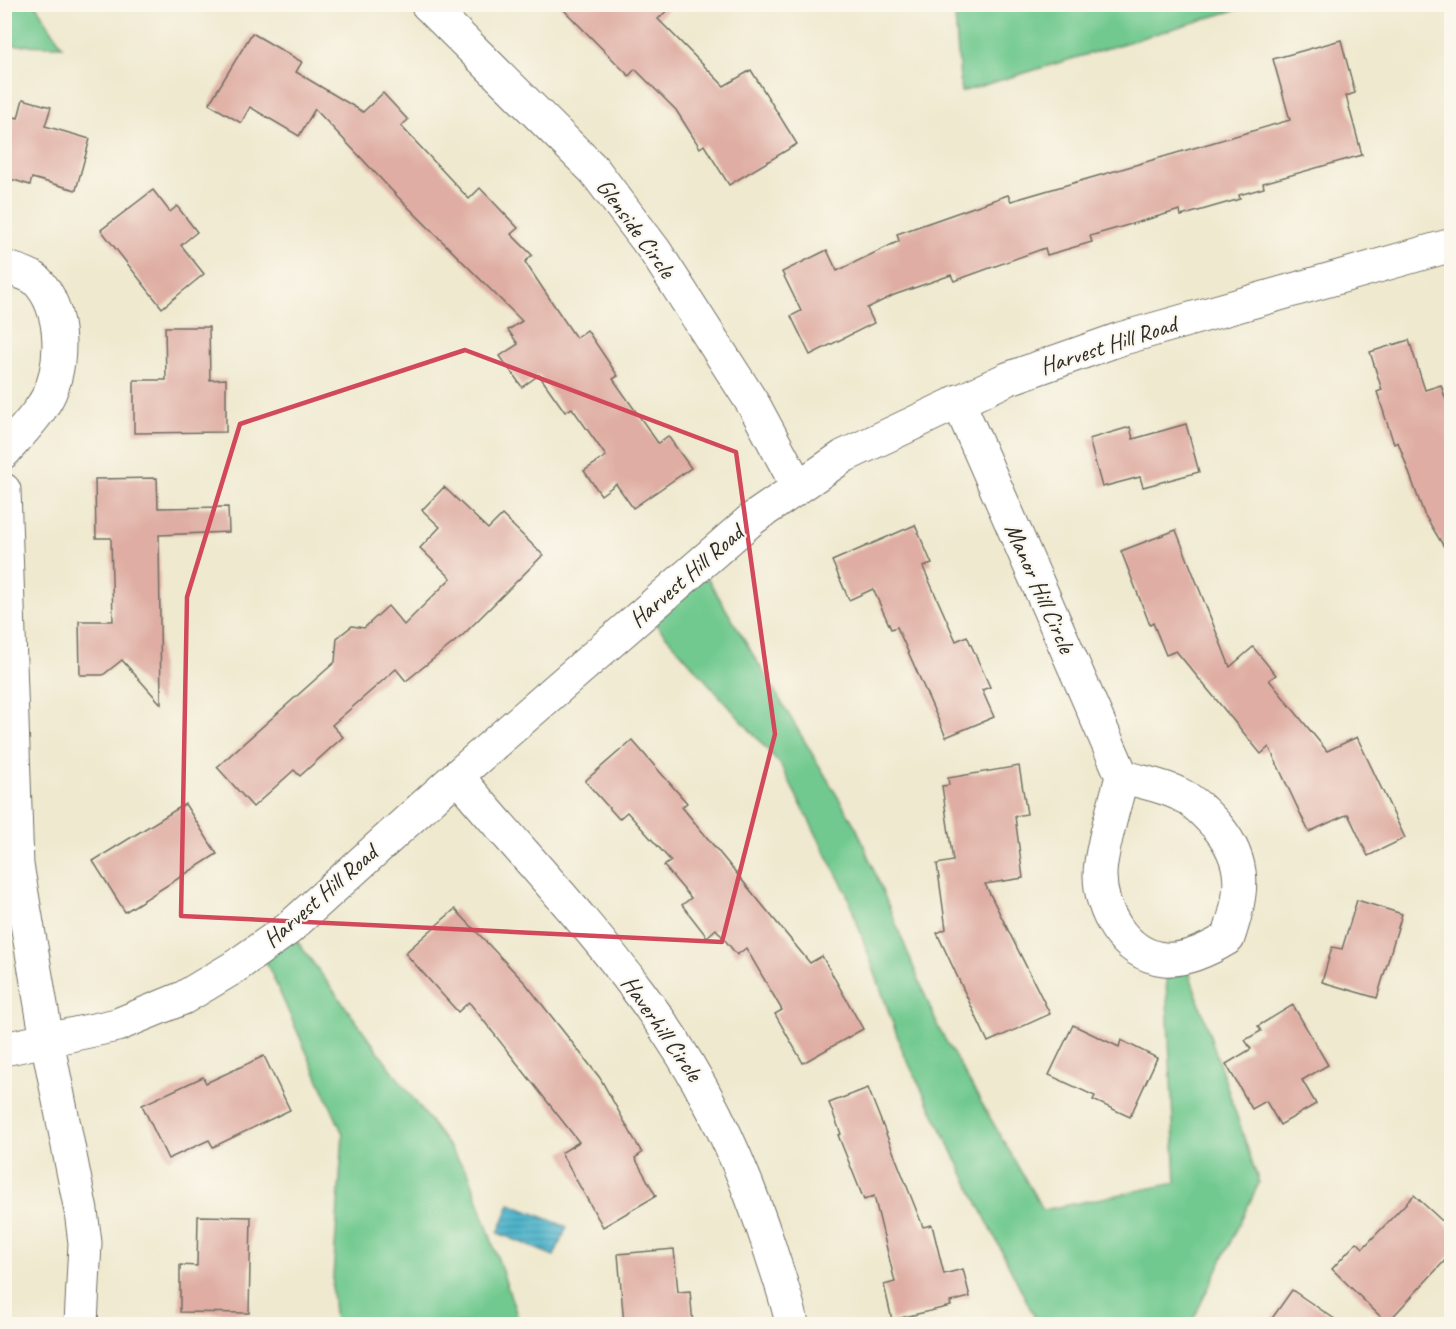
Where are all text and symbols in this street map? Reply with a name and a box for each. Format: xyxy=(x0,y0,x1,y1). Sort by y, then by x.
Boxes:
street label: Glenside Circle xyxy=(590,172,683,285)
street label: Harvest Hill Road xyxy=(1036,308,1183,381)
street label: Harvest Hill Road xyxy=(623,516,752,634)
street label: Manor Hill Circle xyxy=(998,518,1083,660)
street label: Harvest Hill Road xyxy=(257,836,386,954)
street label: Haverhill Circle xyxy=(615,969,711,1088)

